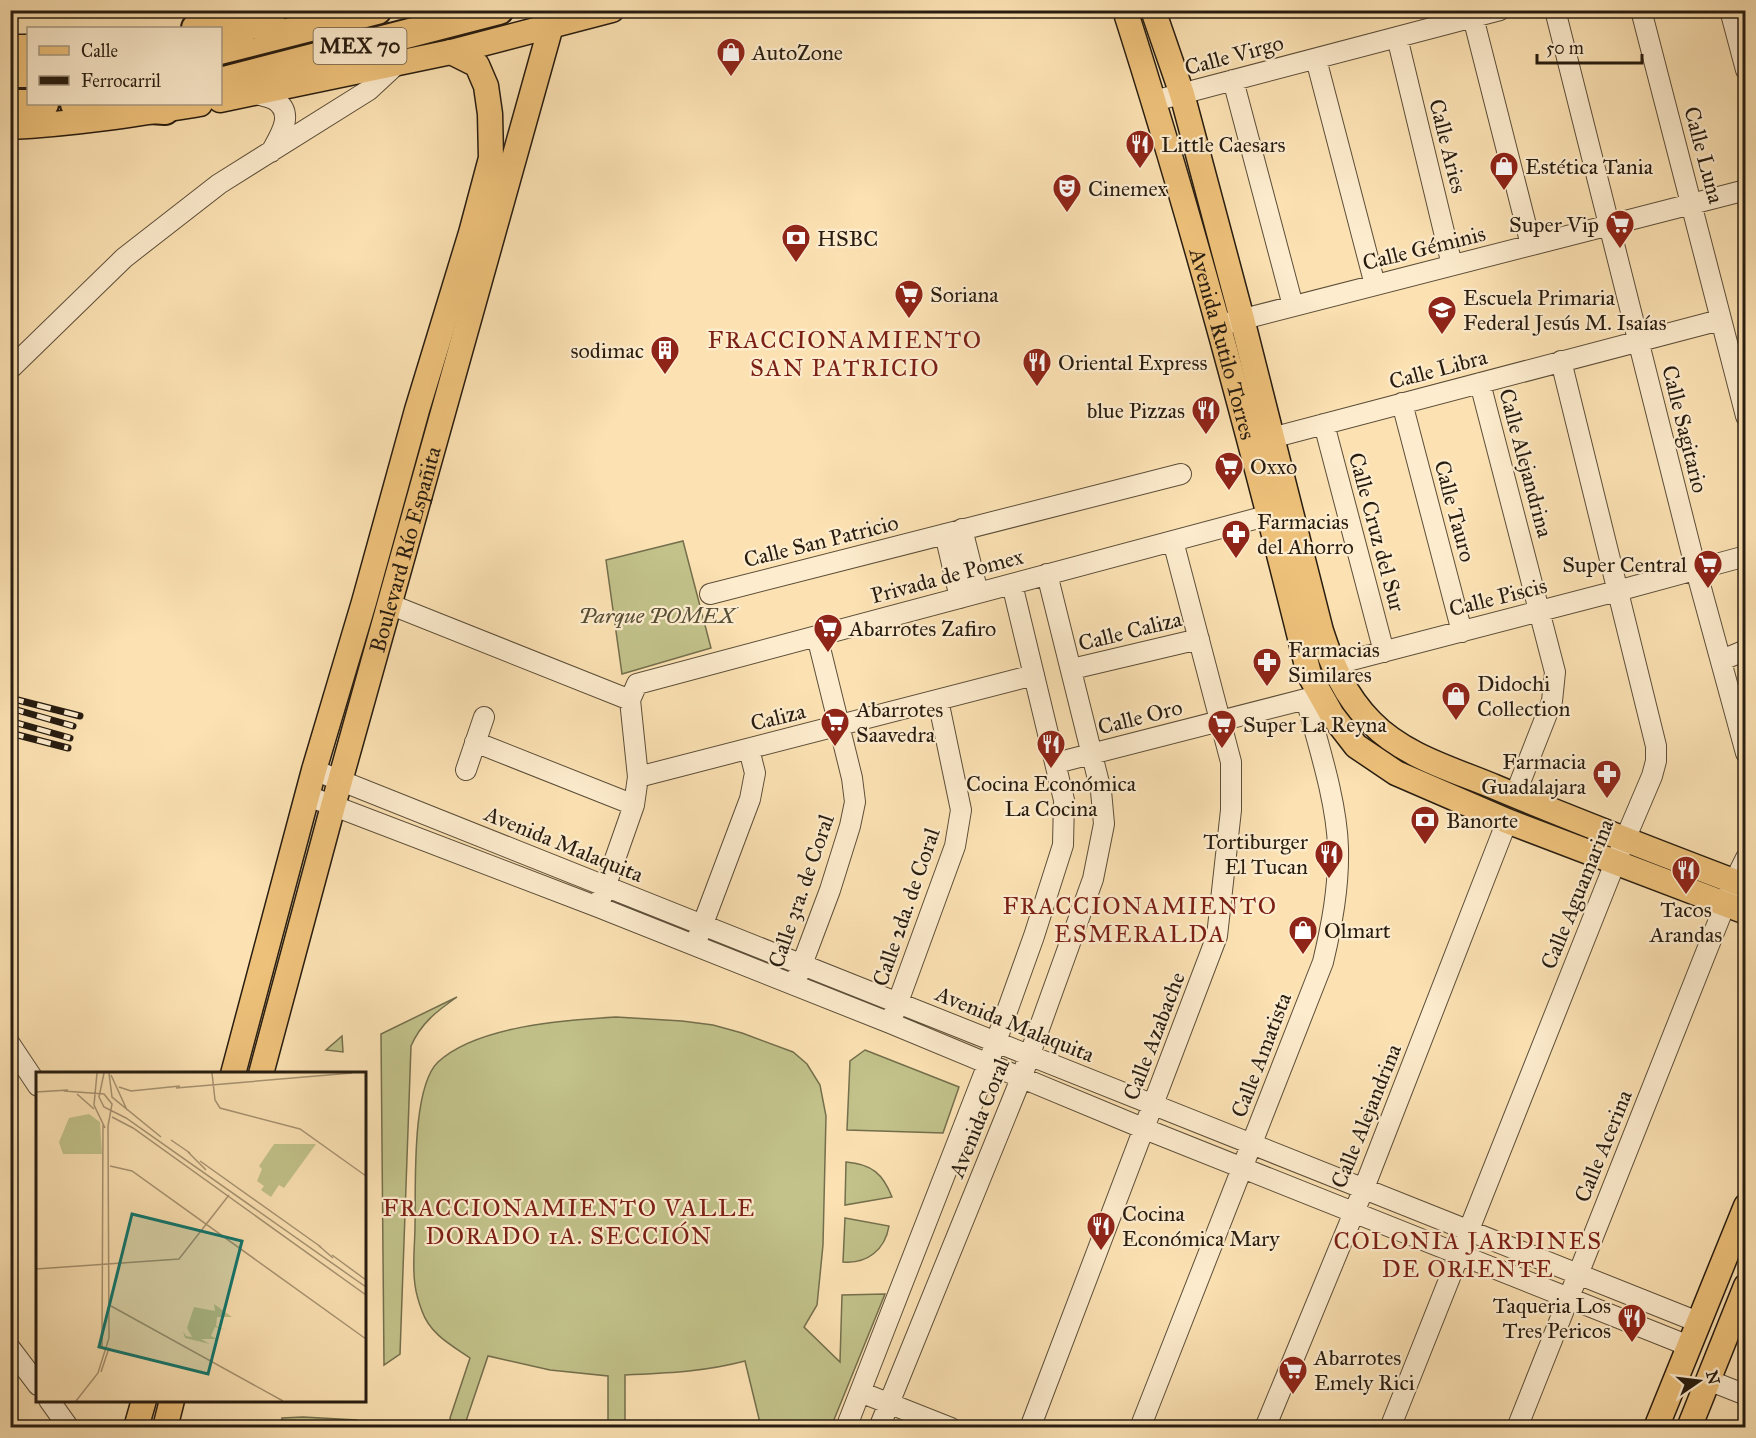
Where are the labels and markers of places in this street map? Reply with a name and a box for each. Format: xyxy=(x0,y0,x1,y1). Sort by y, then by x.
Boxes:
shop icon: AutoZone xyxy=(715,36,747,78)
place label: AutoZone xyxy=(751,39,843,66)
restaurant icon: Little Caesars xyxy=(1124,128,1156,170)
place label: Little Caesars xyxy=(1161,131,1286,158)
shop icon: Estética Tania xyxy=(1488,150,1520,192)
place label: Estética Tania xyxy=(1525,153,1654,180)
theatre icon: Cinemex xyxy=(1051,172,1083,214)
place label: Cinemex xyxy=(1088,175,1168,202)
supermarket icon: Super Vip xyxy=(1604,208,1636,250)
place label: Super Vip xyxy=(1509,211,1599,238)
bank icon: HSBC xyxy=(780,222,812,264)
place label: HSBC xyxy=(817,225,878,252)
supermarket icon: Soriana xyxy=(893,278,925,320)
place label: Soriana xyxy=(930,281,999,308)
place label: Escuela Primaria Federal Jesús M. Isaías xyxy=(1463,284,1667,336)
school or university icon: Escuela Primaria Federal Jesús M. Isaías xyxy=(1426,294,1458,336)
building icon: sodimac xyxy=(649,334,681,376)
place label: sodimac xyxy=(571,337,644,364)
restaurant icon: Oriental Express xyxy=(1021,346,1053,388)
place label: Oriental Express xyxy=(1058,349,1207,376)
restaurant icon: blue Pizzas xyxy=(1190,394,1222,436)
place label: blue Pizzas xyxy=(1087,397,1185,424)
supermarket icon: Oxxo xyxy=(1213,450,1245,492)
place label: Oxxo xyxy=(1250,453,1297,480)
place label: Farmacias del Ahorro xyxy=(1257,508,1354,560)
pharmacy icon: Farmacias del Ahorro xyxy=(1220,518,1252,560)
supermarket icon: Super Central xyxy=(1692,548,1724,590)
place label: Super Central xyxy=(1562,551,1687,578)
supermarket icon: Abarrotes Zafiro xyxy=(812,612,844,654)
place label: Abarrotes Zafiro xyxy=(848,615,996,642)
place label: Farmacias Similares xyxy=(1288,636,1380,688)
pharmacy icon: Farmacias Similares xyxy=(1251,646,1283,688)
place label: Didochi Collection xyxy=(1477,670,1570,722)
shop icon: Didochi Collection xyxy=(1440,680,1472,722)
place label: Abarrotes Saavedra xyxy=(855,696,943,748)
supermarket icon: Abarrotes Saavedra xyxy=(819,706,851,748)
supermarket icon: Super La Reyna xyxy=(1206,708,1238,750)
place label: Super La Reyna xyxy=(1243,711,1387,738)
restaurant icon: Cocina Económica La Cocina xyxy=(1035,728,1067,770)
place label: Farmacia Guadalajara xyxy=(1481,748,1587,800)
pharmacy icon: Farmacia Guadalajara xyxy=(1591,758,1623,800)
place label: Cocina Económica La Cocina xyxy=(966,770,1137,822)
bank icon: Banorte xyxy=(1409,804,1441,846)
place label: Banorte xyxy=(1446,807,1518,834)
place label: Tortiburger El Tucan xyxy=(1203,828,1309,880)
restaurant icon: Tortiburger El Tucan xyxy=(1313,838,1345,880)
restaurant icon: Tacos Arandas xyxy=(1670,854,1702,896)
place label: Tacos Arandas xyxy=(1649,896,1722,948)
shop icon: Olmart xyxy=(1287,914,1319,956)
place label: Olmart xyxy=(1324,917,1391,944)
place label: Cocina Económica Mary xyxy=(1122,1200,1280,1252)
restaurant icon: Cocina Económica Mary xyxy=(1085,1210,1117,1252)
place label: Taqueria Los Tres Pericos xyxy=(1493,1292,1611,1344)
restaurant icon: Taqueria Los Tres Pericos xyxy=(1616,1302,1648,1344)
place label: Abarrotes Emely Rici xyxy=(1313,1344,1415,1396)
supermarket icon: Abarrotes Emely Rici xyxy=(1277,1354,1309,1396)

